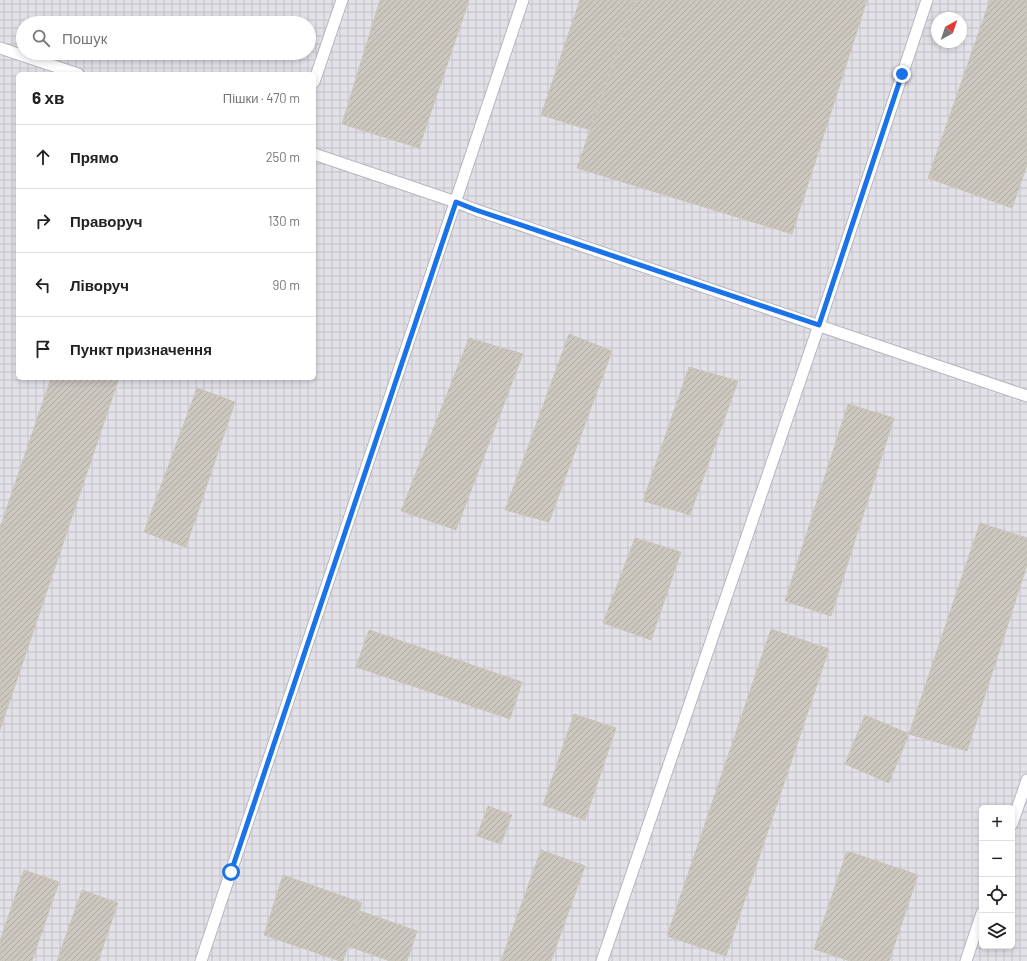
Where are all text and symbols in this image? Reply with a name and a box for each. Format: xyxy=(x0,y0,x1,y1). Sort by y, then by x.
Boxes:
north arrow xyxy=(931,12,967,48)
search box xyxy=(16,16,316,60)
icon: search xyxy=(30,27,52,49)
text: Пошук xyxy=(62,29,107,47)
route end xyxy=(893,65,911,83)
text: 6 хв xyxy=(32,87,64,107)
text: Пішки · 470 m xyxy=(223,90,300,106)
icon: ahead xyxy=(32,146,54,168)
text: Прямо xyxy=(70,148,119,166)
text: 250 m xyxy=(266,149,300,165)
icon: right xyxy=(32,210,54,232)
text: Праворуч xyxy=(70,212,143,230)
text: 130 m xyxy=(268,213,300,229)
icon: left xyxy=(32,274,54,296)
text: Ліворуч xyxy=(70,276,129,294)
text: 90 m xyxy=(273,277,300,293)
icon: arrive xyxy=(32,338,54,360)
text: Пункт призначення xyxy=(70,340,212,358)
map controls xyxy=(979,805,1015,949)
button: + xyxy=(979,805,1015,841)
button: − xyxy=(979,841,1015,877)
route start xyxy=(222,863,240,881)
button: locate xyxy=(979,877,1015,913)
button: layers xyxy=(979,913,1015,949)

